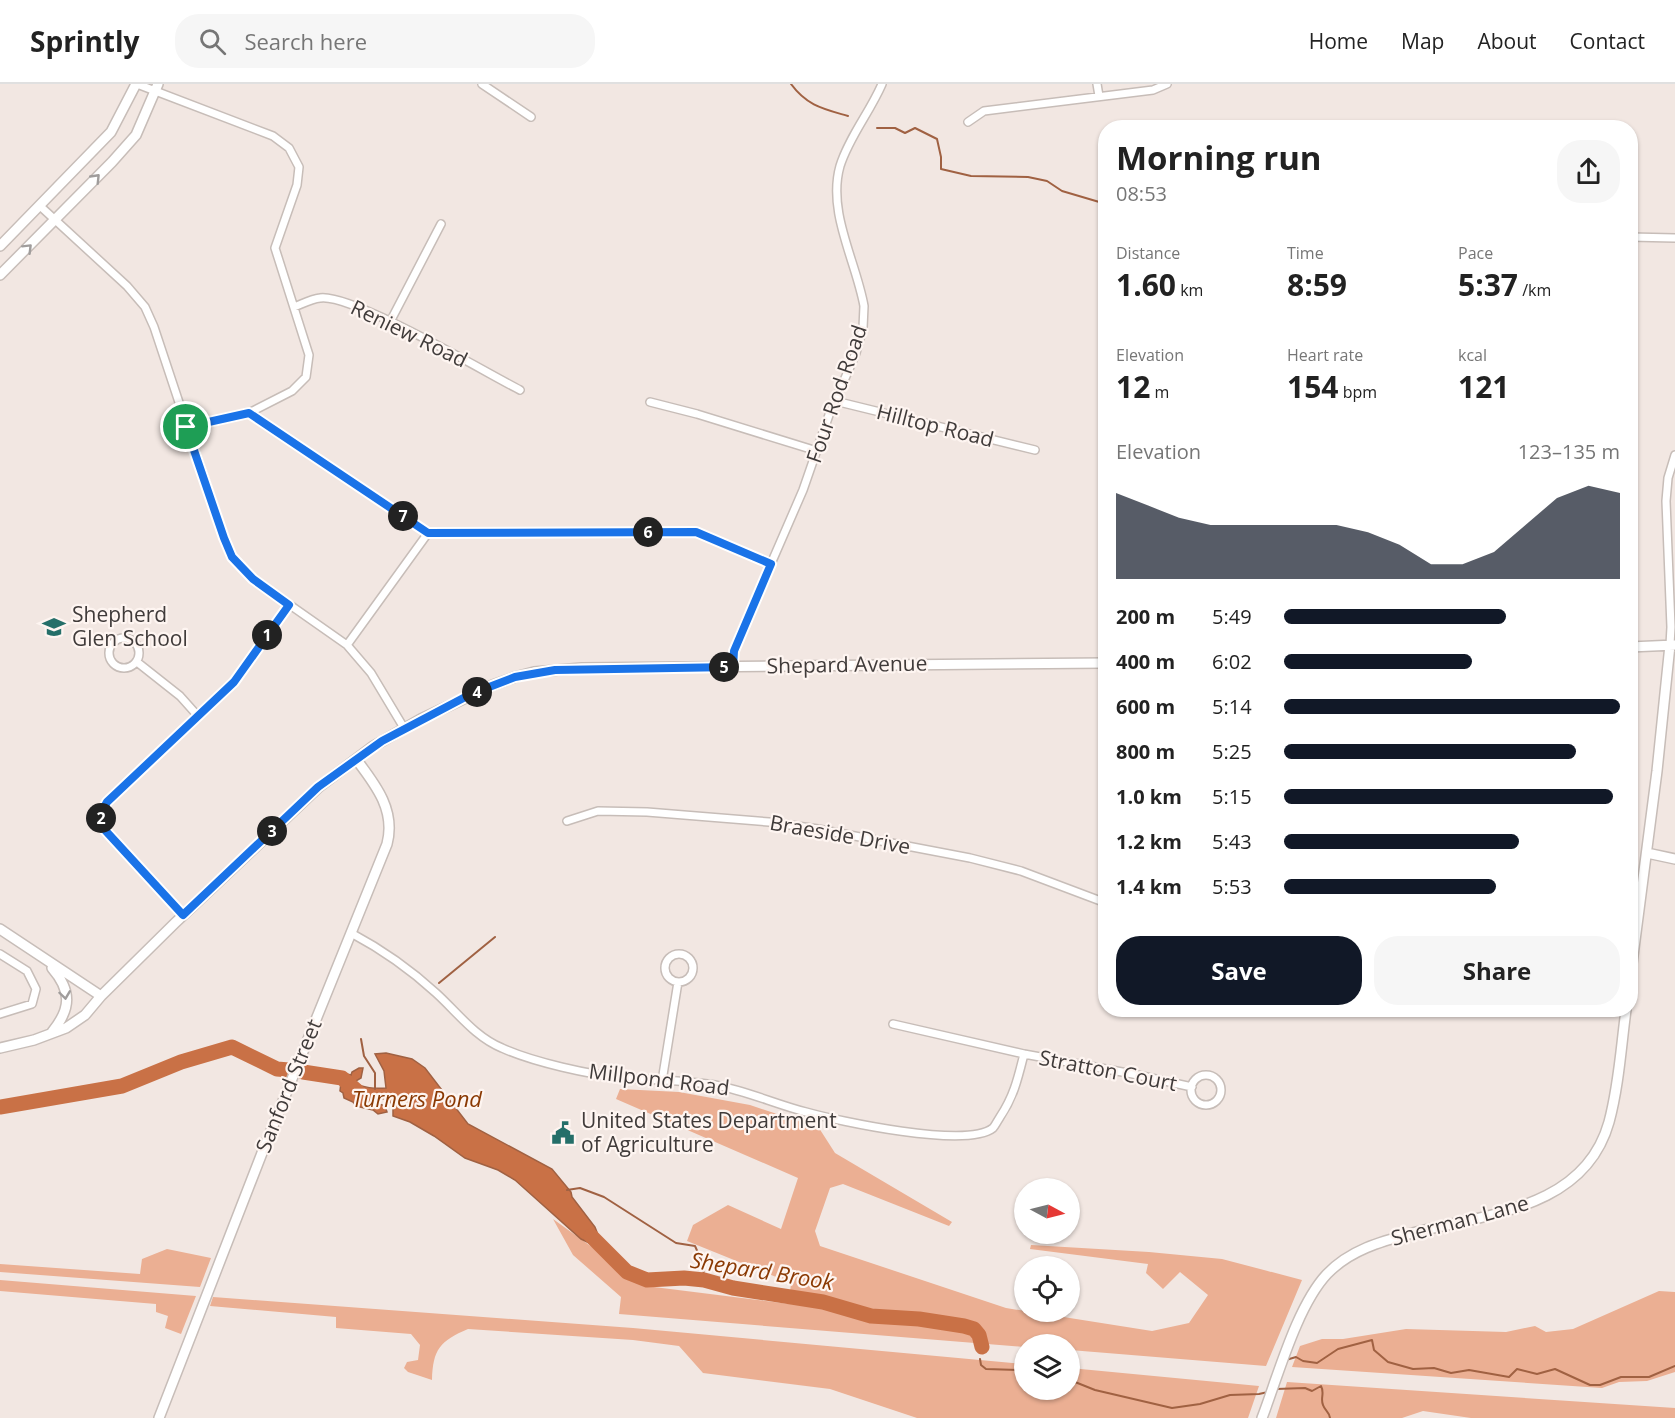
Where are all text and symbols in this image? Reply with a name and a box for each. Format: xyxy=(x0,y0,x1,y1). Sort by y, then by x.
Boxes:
search box xyxy=(175,14,595,68)
text: Sprintly xyxy=(30,22,139,60)
icon: search xyxy=(196,25,229,58)
text: Search here xyxy=(244,26,367,56)
text: Home xyxy=(1309,27,1368,55)
text: Map xyxy=(1401,27,1444,55)
text: About xyxy=(1477,27,1537,55)
text: Contact xyxy=(1570,27,1645,55)
text: Morning run xyxy=(1116,135,1322,180)
button: share xyxy=(1557,140,1620,203)
one-way arrow xyxy=(89,175,100,186)
text: 08:53 xyxy=(1116,180,1167,207)
text: Distance xyxy=(1116,242,1180,264)
text: Time xyxy=(1287,242,1324,264)
text: Pace xyxy=(1458,242,1493,264)
one-way arrow xyxy=(21,244,31,255)
text: 1.60 xyxy=(1116,264,1176,305)
text: 8:59 xyxy=(1287,264,1347,305)
text: 5:37 xyxy=(1458,264,1518,305)
text: km xyxy=(1176,279,1203,301)
text: /km xyxy=(1518,279,1551,301)
street label: Reniew Road xyxy=(346,293,472,373)
street label: Four Rod Road xyxy=(799,321,873,467)
text: Elevation xyxy=(1116,344,1184,366)
text: Heart rate xyxy=(1287,344,1363,366)
text: kcal xyxy=(1458,344,1487,366)
text: 12 xyxy=(1116,366,1150,407)
text: 154 xyxy=(1287,366,1338,407)
text: 121 xyxy=(1458,366,1509,407)
text: m xyxy=(1150,381,1169,403)
text: bpm xyxy=(1338,381,1377,403)
street label: Hilltop Road xyxy=(874,397,997,453)
pin xyxy=(160,401,211,452)
icon: arrive xyxy=(169,410,202,443)
text: Elevation xyxy=(1116,438,1201,465)
text: 123–135 m xyxy=(1518,438,1620,465)
pin: 7 xyxy=(388,501,418,531)
text: 7 xyxy=(398,505,408,527)
pin: 6 xyxy=(633,517,663,547)
text: 6 xyxy=(643,521,653,543)
place label: Shepherd Glen School xyxy=(72,600,188,652)
text: 200 m xyxy=(1116,603,1175,630)
text: 5:49 xyxy=(1212,603,1252,630)
school or university icon: Shepherd Glen School xyxy=(41,614,67,640)
pin: 1 xyxy=(252,620,282,650)
text: 1 xyxy=(262,624,272,646)
text: 400 m xyxy=(1116,648,1175,675)
text: 6:02 xyxy=(1212,648,1252,675)
street label: Shepard Avenue xyxy=(766,649,928,679)
pin: 5 xyxy=(709,652,739,682)
text: 5 xyxy=(719,656,729,678)
pin: 4 xyxy=(462,677,492,707)
text: 4 xyxy=(472,681,482,703)
text: 600 m xyxy=(1116,693,1175,720)
text: 5:14 xyxy=(1212,693,1252,720)
text: 800 m xyxy=(1116,738,1175,765)
text: 5:25 xyxy=(1212,738,1252,765)
text: 1.0 km xyxy=(1116,783,1182,810)
text: 5:15 xyxy=(1212,783,1252,810)
pin: 2 xyxy=(86,803,116,833)
text: 2 xyxy=(96,807,106,829)
street label: Braeside Drive xyxy=(768,808,913,860)
pin: 3 xyxy=(257,816,287,846)
text: 3 xyxy=(267,820,277,842)
text: 1.2 km xyxy=(1116,828,1182,855)
text: 5:43 xyxy=(1212,828,1252,855)
text: 1.4 km xyxy=(1116,873,1182,900)
text: 5:53 xyxy=(1212,873,1252,900)
button: Save xyxy=(1116,936,1362,1005)
button: Share xyxy=(1374,936,1620,1005)
one-way arrow xyxy=(59,990,71,1000)
street label: Sanford Street xyxy=(249,1015,328,1156)
street label: Stratton Court xyxy=(1037,1043,1180,1097)
street label: Millpond Road xyxy=(587,1056,731,1102)
water label: Turners Pond xyxy=(352,1083,483,1113)
place label: United States Department of Agriculture xyxy=(581,1106,837,1158)
public building icon: United States Department of Agriculture xyxy=(550,1120,576,1146)
north arrow xyxy=(1014,1178,1080,1244)
map controls xyxy=(1014,1178,1080,1400)
street label: Sherman Lane xyxy=(1388,1188,1532,1252)
water label: Shepard Brook xyxy=(688,1244,837,1296)
button: locate xyxy=(1014,1256,1080,1322)
button: layers xyxy=(1014,1334,1080,1400)

